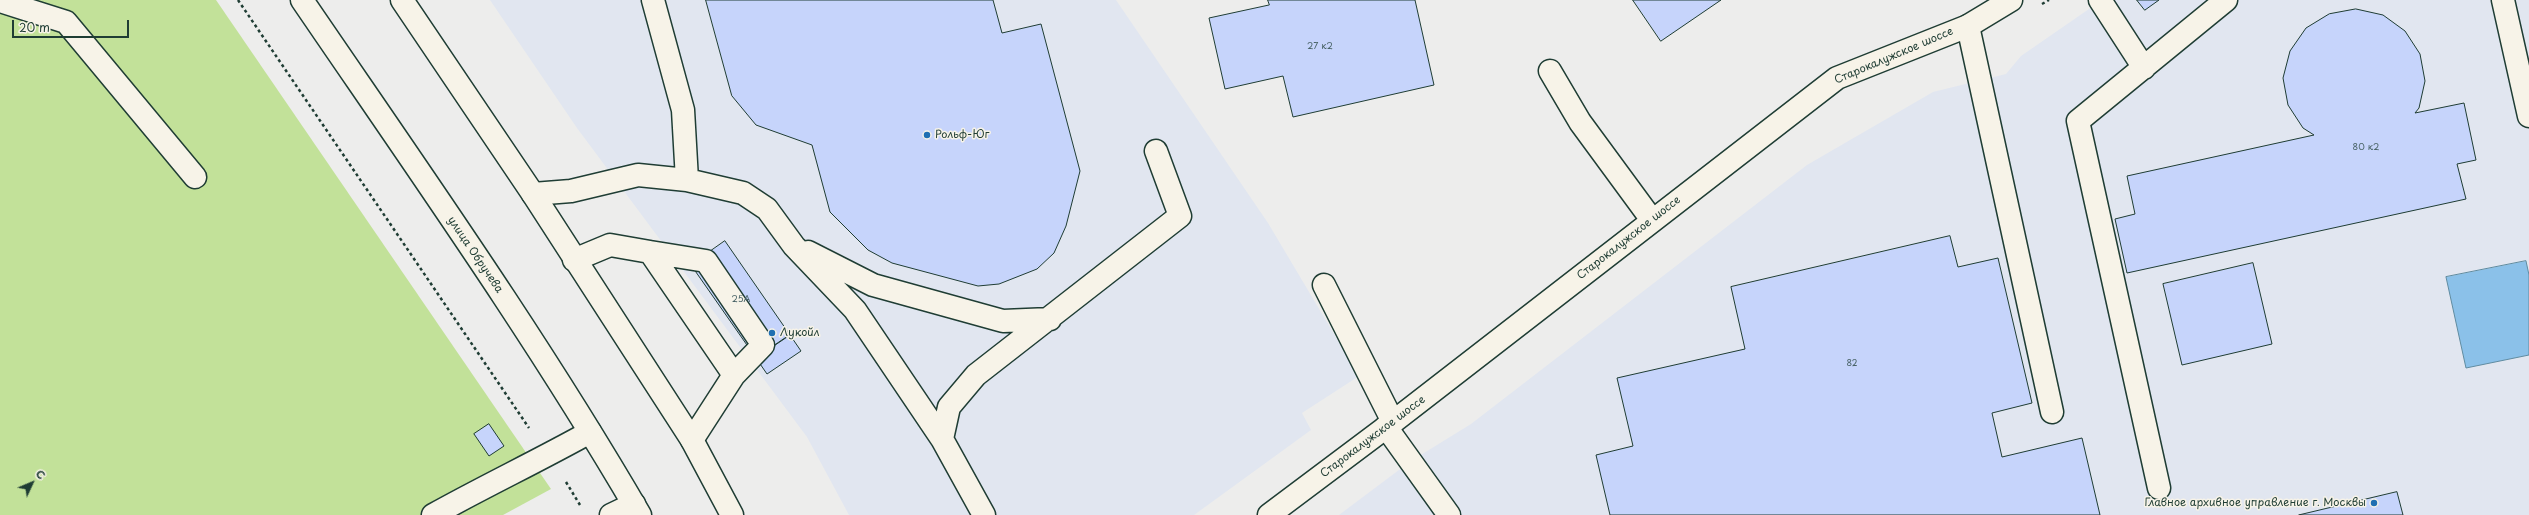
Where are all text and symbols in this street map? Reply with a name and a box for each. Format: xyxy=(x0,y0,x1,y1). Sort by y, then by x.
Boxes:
scale bar xyxy=(14,12,131,38)
text: 20 m xyxy=(19,18,50,36)
street label: Старокалужское шоссе xyxy=(1833,25,1955,87)
house number: 27 к2 xyxy=(1307,42,1333,52)
place label: Рольф-Юг xyxy=(935,128,989,142)
marker: Рольф-Юг xyxy=(922,130,932,140)
house number: 80 к2 xyxy=(2353,143,2379,153)
street label: Старокалужское шоссе xyxy=(1575,193,1683,283)
street label: улица Обручева xyxy=(445,214,505,296)
house number: 25А xyxy=(732,295,750,305)
place label: Лукойл xyxy=(780,326,820,340)
marker: Лукойл xyxy=(767,328,777,338)
house number: 82 xyxy=(1846,359,1858,369)
street label: Старокалужское шоссе xyxy=(1318,393,1428,481)
north arrow xyxy=(12,463,52,503)
text: С xyxy=(32,465,50,483)
place label: Главное архивное управление г. Москвы xyxy=(2144,496,2366,510)
marker: Главное архивное управление г. Москвы xyxy=(2369,498,2379,508)

